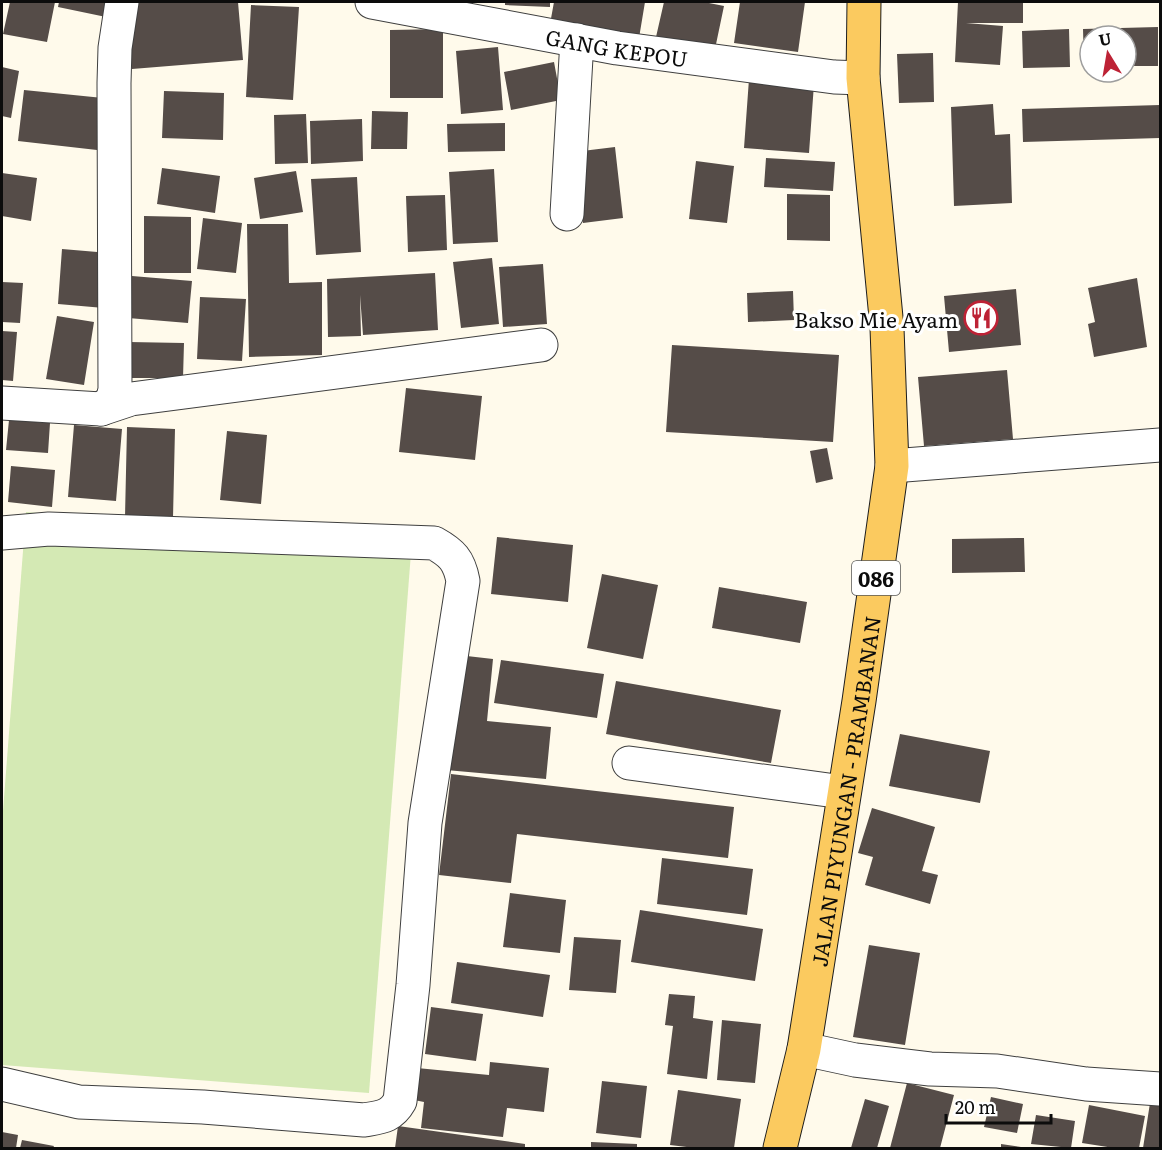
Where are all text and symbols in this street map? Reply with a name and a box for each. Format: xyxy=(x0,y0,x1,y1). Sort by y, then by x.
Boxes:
street label: GANG KEPOU xyxy=(543,19,690,73)
north arrow xyxy=(1078,24,1138,84)
text: U xyxy=(1096,25,1114,51)
restaurant icon: Bakso Mie Ayam xyxy=(963,300,999,336)
place label: Bakso Mie Ayam xyxy=(794,303,958,334)
road number: 086 xyxy=(852,561,900,595)
street label: JALAN PIYUNGAN - PRAMBANAN xyxy=(802,614,886,969)
scale bar xyxy=(946,1087,1051,1125)
text: 20 m xyxy=(955,1093,996,1120)

